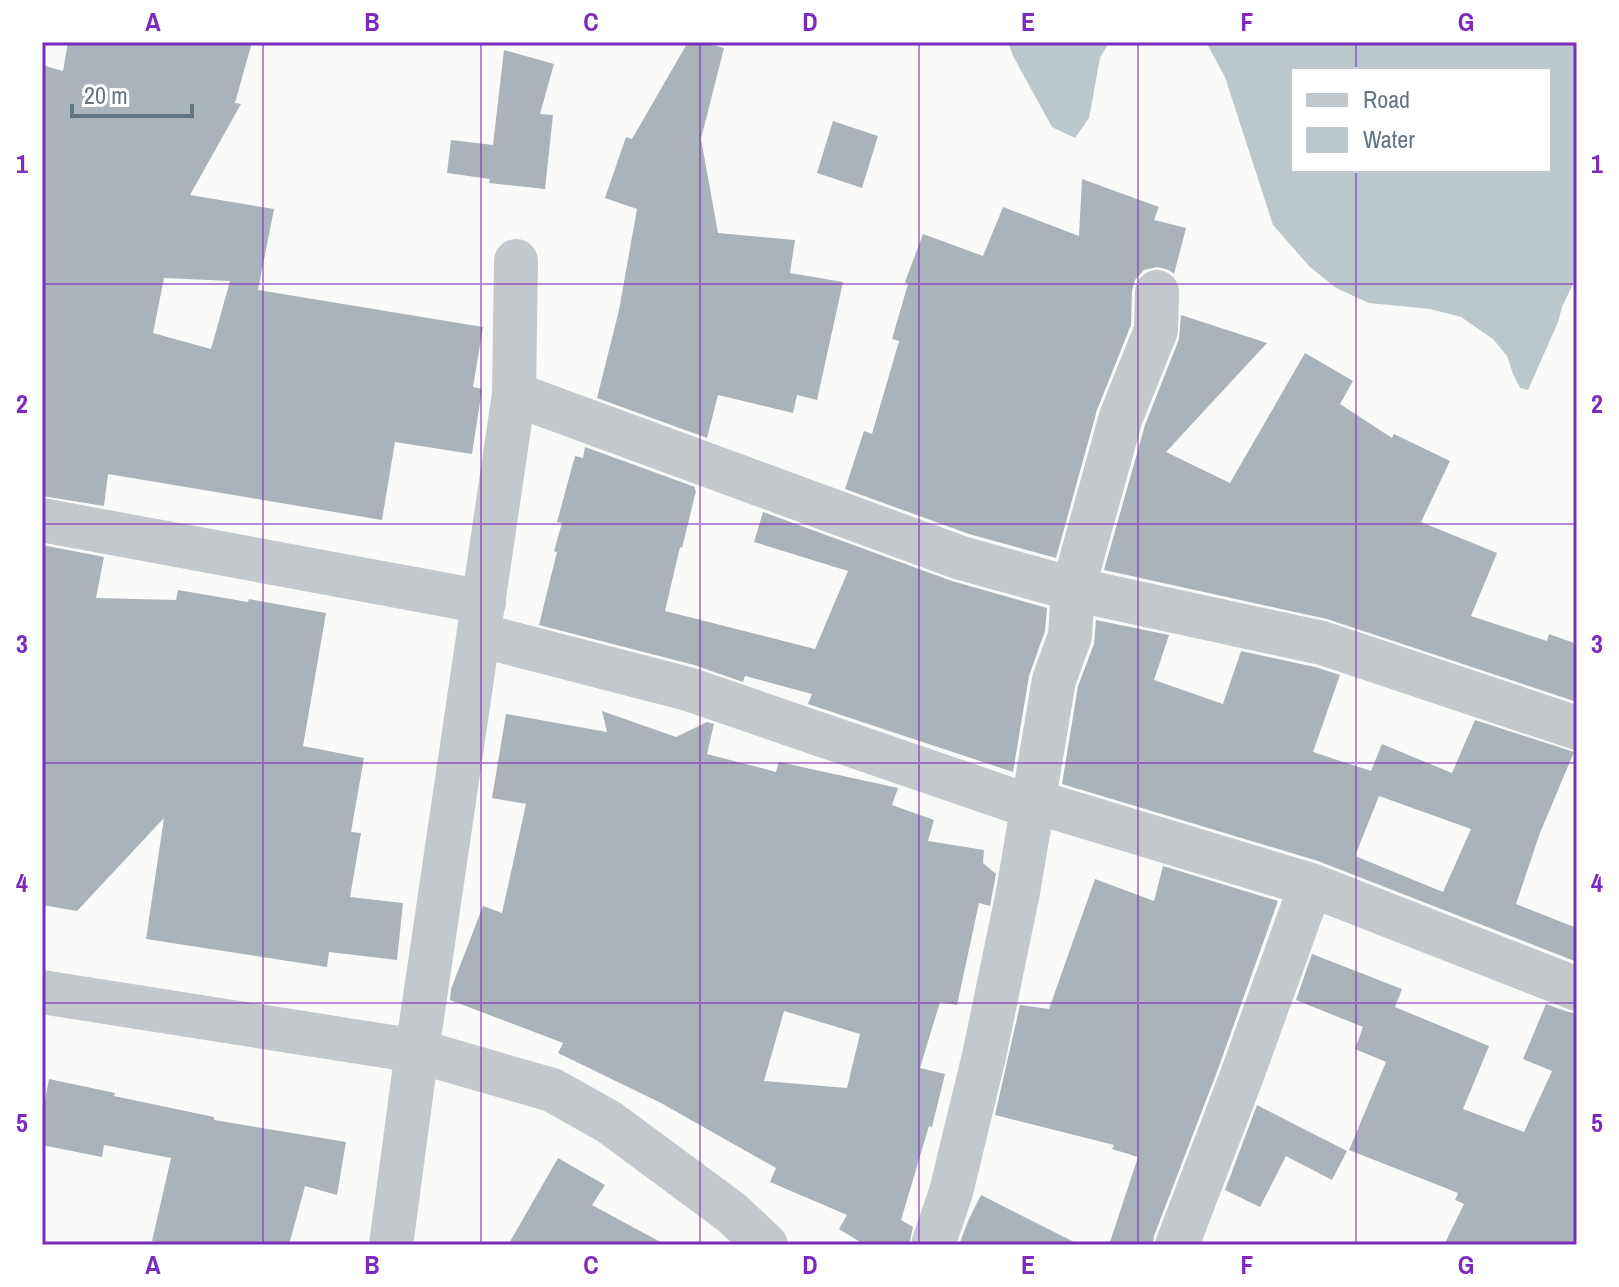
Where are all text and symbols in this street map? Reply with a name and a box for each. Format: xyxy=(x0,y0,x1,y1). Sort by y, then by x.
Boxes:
text: A xyxy=(145,4,161,39)
text: B xyxy=(364,4,380,39)
text: C xyxy=(583,4,599,39)
text: D xyxy=(802,4,818,39)
text: E xyxy=(1021,4,1035,39)
text: F xyxy=(1240,4,1254,39)
text: G xyxy=(1458,4,1474,39)
scale bar xyxy=(72,68,192,118)
legend xyxy=(1291,68,1551,172)
text: 20 m xyxy=(84,79,128,111)
text: Road xyxy=(1363,83,1410,115)
text: Water xyxy=(1363,123,1415,155)
text: 1 xyxy=(16,146,28,181)
text: 1 xyxy=(1591,146,1603,181)
text: 2 xyxy=(16,386,28,421)
text: 2 xyxy=(1591,386,1603,421)
text: 3 xyxy=(16,626,28,661)
text: 3 xyxy=(1591,626,1603,661)
text: 4 xyxy=(16,865,28,900)
text: 4 xyxy=(1591,865,1603,900)
text: 5 xyxy=(16,1105,28,1140)
text: 5 xyxy=(1591,1105,1603,1140)
text: A xyxy=(145,1247,161,1282)
text: B xyxy=(364,1247,380,1282)
text: C xyxy=(583,1247,599,1282)
text: D xyxy=(802,1247,818,1282)
text: E xyxy=(1021,1247,1035,1282)
text: F xyxy=(1240,1247,1254,1282)
text: G xyxy=(1458,1247,1474,1282)

